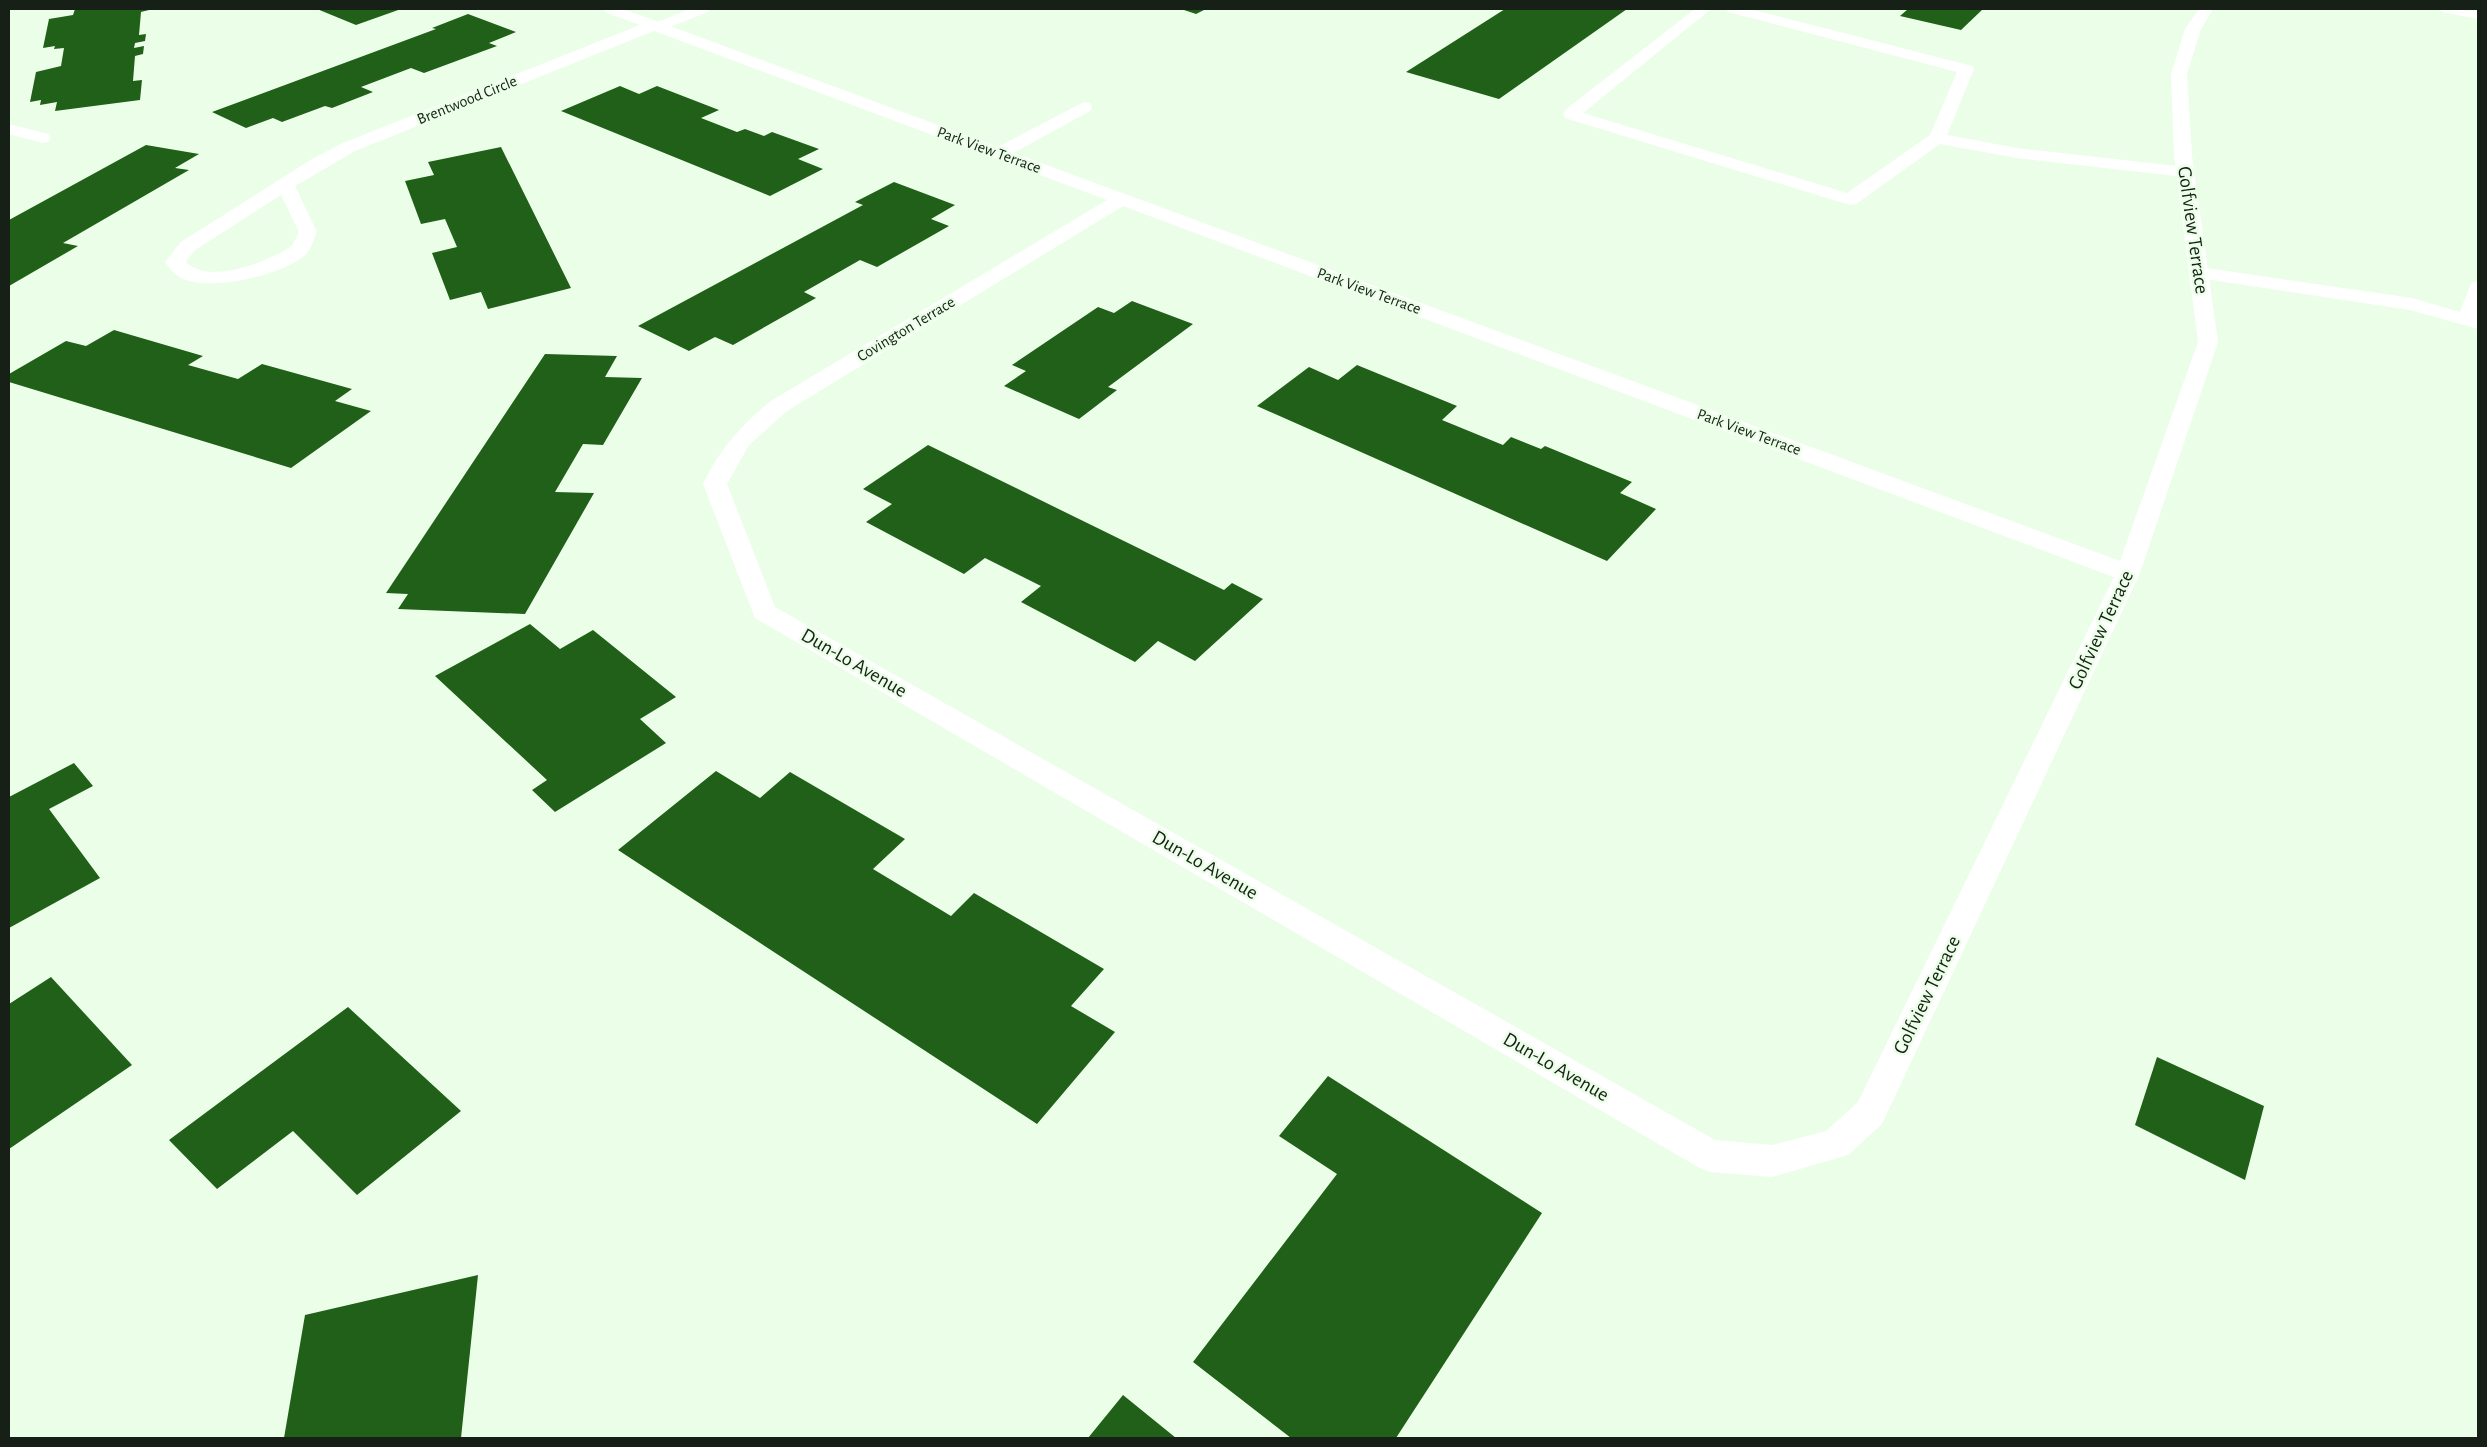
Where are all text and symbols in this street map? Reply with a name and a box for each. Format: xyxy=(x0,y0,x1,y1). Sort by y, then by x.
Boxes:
street label: Brentwood Circle xyxy=(415,73,519,127)
street label: Park View Terrace xyxy=(935,124,1043,176)
street label: Golfview Terrace xyxy=(2174,165,2212,295)
street label: Park View Terrace xyxy=(1315,265,1423,317)
street label: Covington Terrace xyxy=(854,294,958,364)
street label: Park View Terrace xyxy=(1695,406,1803,458)
street label: Golfview Terrace xyxy=(2065,567,2137,693)
street label: Dun-Lo Avenue xyxy=(798,625,910,701)
street label: Dun-Lo Avenue xyxy=(1149,827,1261,903)
street label: Golfview Terrace xyxy=(1890,933,1964,1057)
street label: Dun-Lo Avenue xyxy=(1500,1029,1612,1105)

